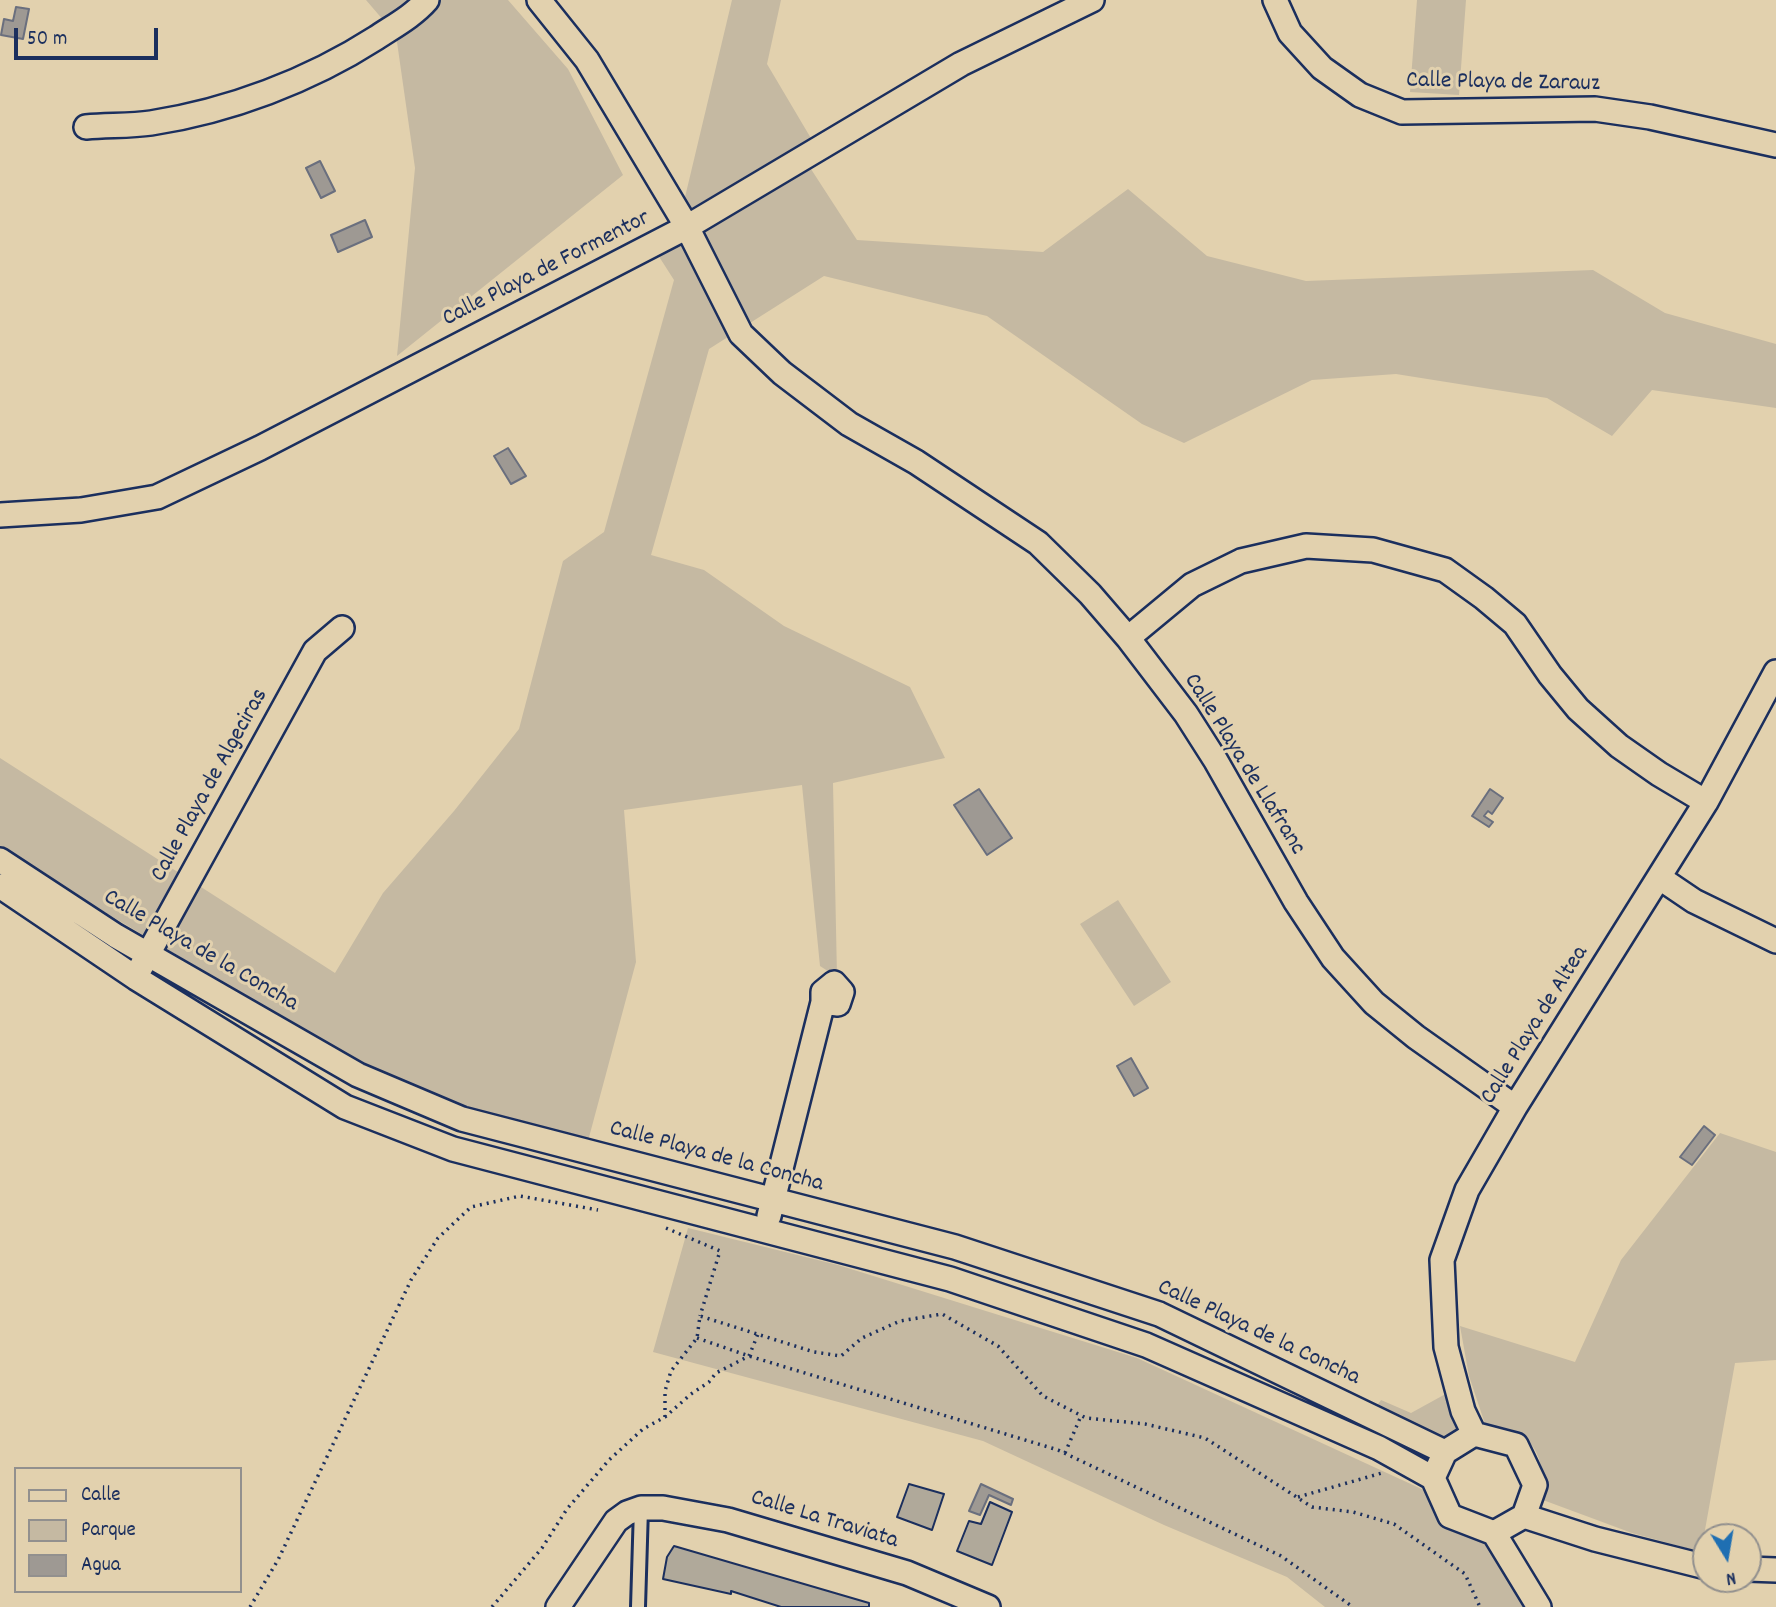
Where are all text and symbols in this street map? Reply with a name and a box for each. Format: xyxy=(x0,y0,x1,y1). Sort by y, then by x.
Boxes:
scale bar xyxy=(18,14,161,58)
text: 50 m xyxy=(27,25,67,55)
street label: Calle Playa de Zarauz xyxy=(1406,68,1600,100)
street label: Calle Playa de Formentor xyxy=(438,205,656,335)
street label: Calle Playa de Llafranc xyxy=(1176,669,1310,861)
street label: Calle Playa de Algeciras xyxy=(146,684,276,888)
street label: Calle Playa de la Concha xyxy=(97,884,303,1020)
street label: Calle Playa de Altea xyxy=(1476,941,1596,1111)
street label: Calle Playa de la Concha xyxy=(606,1116,826,1200)
street label: Calle Playa de la Concha xyxy=(1152,1274,1364,1394)
legend xyxy=(14,1467,242,1593)
text: Calle xyxy=(81,1481,120,1511)
street label: Calle La Traviata xyxy=(747,1485,901,1557)
text: Parque xyxy=(81,1516,136,1546)
north arrow xyxy=(1692,1523,1762,1593)
text: Agua xyxy=(81,1551,121,1581)
text: N xyxy=(1724,1563,1738,1591)

